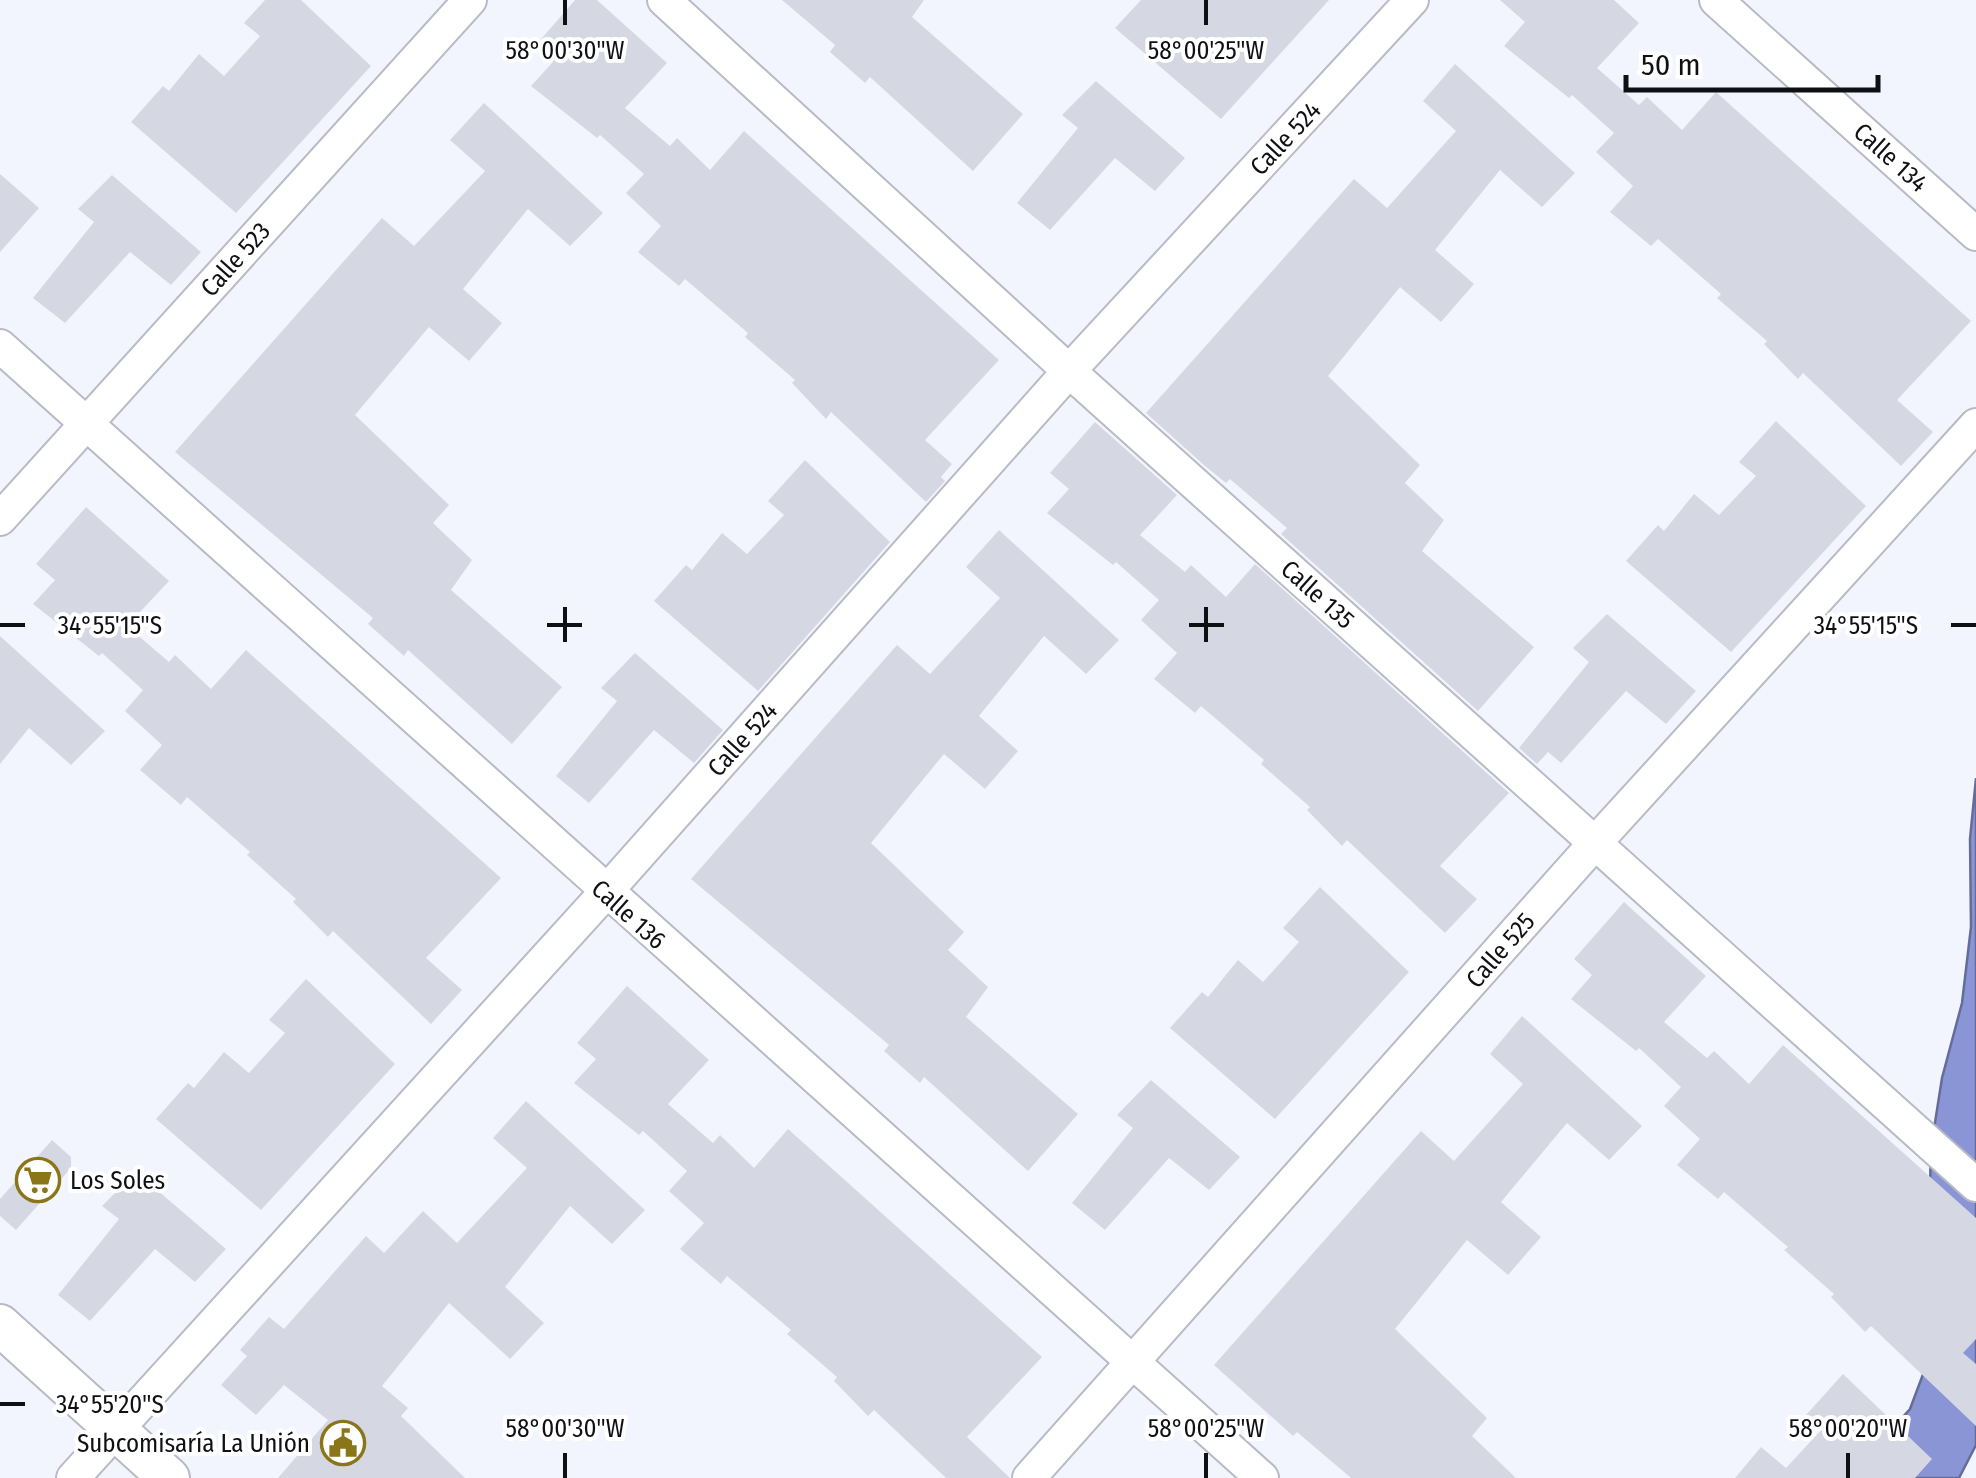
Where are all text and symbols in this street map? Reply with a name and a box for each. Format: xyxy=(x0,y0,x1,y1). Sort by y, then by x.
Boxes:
scale bar xyxy=(1626,30,1878,92)
text: 58°00'30"W xyxy=(506,36,625,66)
text: 58°00'25"W xyxy=(1148,36,1265,66)
text: 50 m xyxy=(1641,47,1701,83)
street label: Calle 524 xyxy=(1244,96,1327,182)
street label: Calle 134 xyxy=(1847,117,1933,199)
street label: Calle 523 xyxy=(195,216,277,303)
street label: Calle 135 xyxy=(1274,554,1360,635)
text: 34°55'15"S xyxy=(58,611,162,641)
text: 34°55'15"S xyxy=(1814,611,1918,641)
street label: Calle 524 xyxy=(702,696,784,783)
street label: Calle 136 xyxy=(585,874,672,956)
street label: Calle 525 xyxy=(1460,907,1541,994)
supermarket icon: Los Soles xyxy=(15,1157,61,1203)
place label: Los Soles xyxy=(70,1166,165,1196)
text: 34°55'20"S xyxy=(56,1390,164,1420)
text: 58°00'30"W xyxy=(506,1414,625,1444)
text: 58°00'25"W xyxy=(1148,1414,1265,1444)
text: 58°00'20"W xyxy=(1789,1414,1908,1444)
public building icon: Subcomisaría La Unión xyxy=(320,1420,366,1466)
place label: Subcomisaría La Unión xyxy=(77,1429,310,1459)

